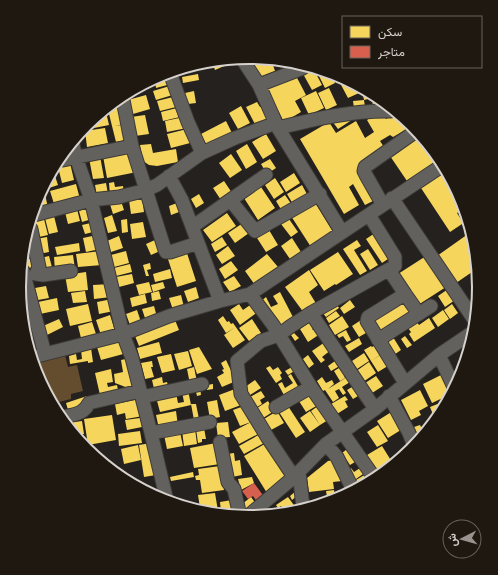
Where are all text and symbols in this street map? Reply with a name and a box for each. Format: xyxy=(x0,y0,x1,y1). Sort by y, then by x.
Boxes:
legend xyxy=(342,16,482,68)
text: سكن xyxy=(378,25,402,40)
text: متاجر xyxy=(377,45,405,60)
north arrow xyxy=(442,519,482,559)
text: ش xyxy=(445,533,460,547)

